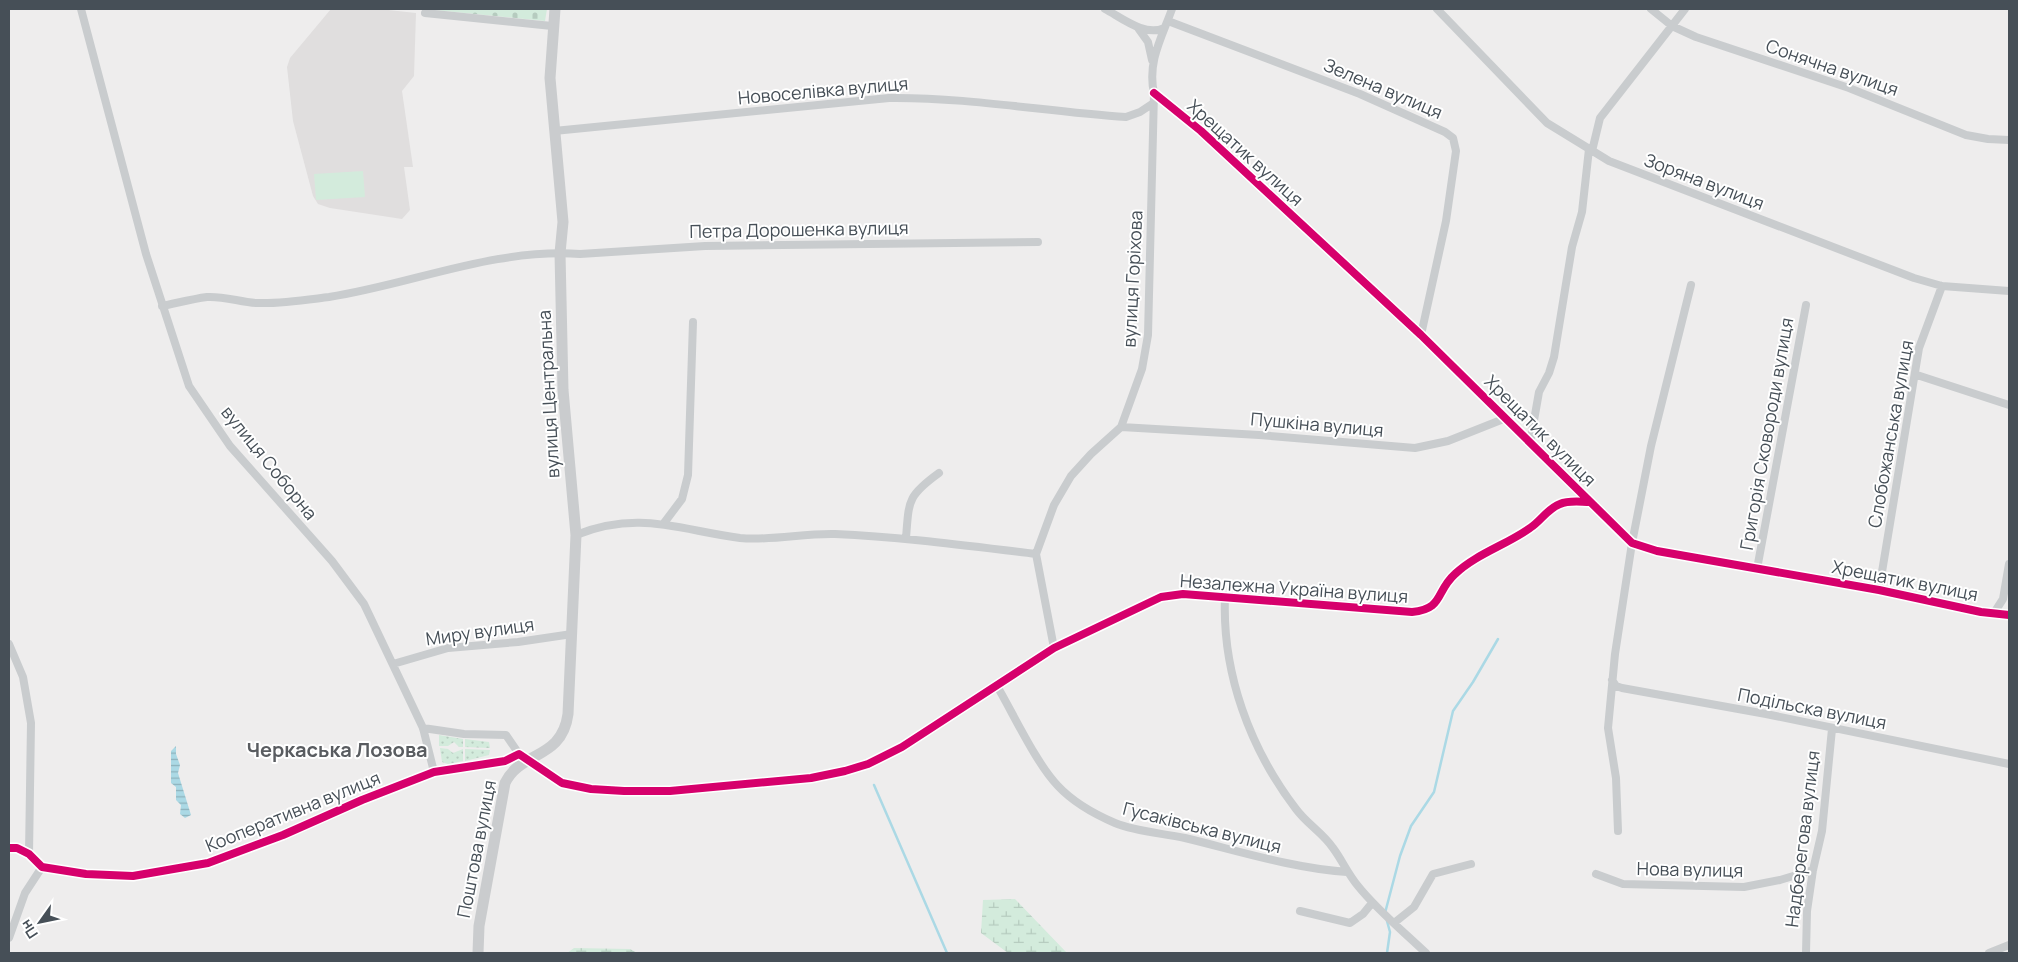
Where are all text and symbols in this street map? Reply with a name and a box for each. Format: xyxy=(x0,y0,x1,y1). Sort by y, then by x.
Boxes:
street label: Сонячна вулиця xyxy=(1763,33,1902,101)
street label: Зелена вулиця xyxy=(1320,52,1446,124)
street label: Новоселівка вулиця xyxy=(737,71,909,109)
street label: Хрещатик вулиця xyxy=(1183,94,1309,211)
street label: Зоряна вулиця xyxy=(1641,147,1768,215)
street label: вулиця Горіхова xyxy=(1116,210,1148,348)
street label: Петра Дорошенка вулиця xyxy=(689,215,909,243)
street label: вулиця Центральна xyxy=(532,309,564,479)
street label: Григорія Сковороди вулиця xyxy=(1734,316,1798,552)
street label: Слобожанська вулиця xyxy=(1862,338,1918,530)
street label: Хрещатик вулиця xyxy=(1480,369,1602,491)
street label: вулиця Соборна xyxy=(216,400,323,524)
street label: Пушкіна вулиця xyxy=(1250,406,1385,442)
street label: Хрещатик вулиця xyxy=(1830,554,1980,606)
street label: Незалежна Україна вулиця xyxy=(1179,568,1409,608)
street label: Миру вулиця xyxy=(424,612,536,650)
street label: Подільска вулиця xyxy=(1736,682,1889,734)
district label: Черкаська Лозова xyxy=(246,736,428,763)
street label: Надберегова вулиця xyxy=(1779,749,1825,929)
street label: Кооперативна вулиця xyxy=(202,765,384,857)
street label: Поштова вулиця xyxy=(451,778,501,920)
street label: Гусаківська вулиця xyxy=(1120,796,1284,858)
street label: Нова вулиця xyxy=(1636,856,1744,882)
north arrow xyxy=(15,897,65,947)
text: Пн xyxy=(16,916,42,942)

